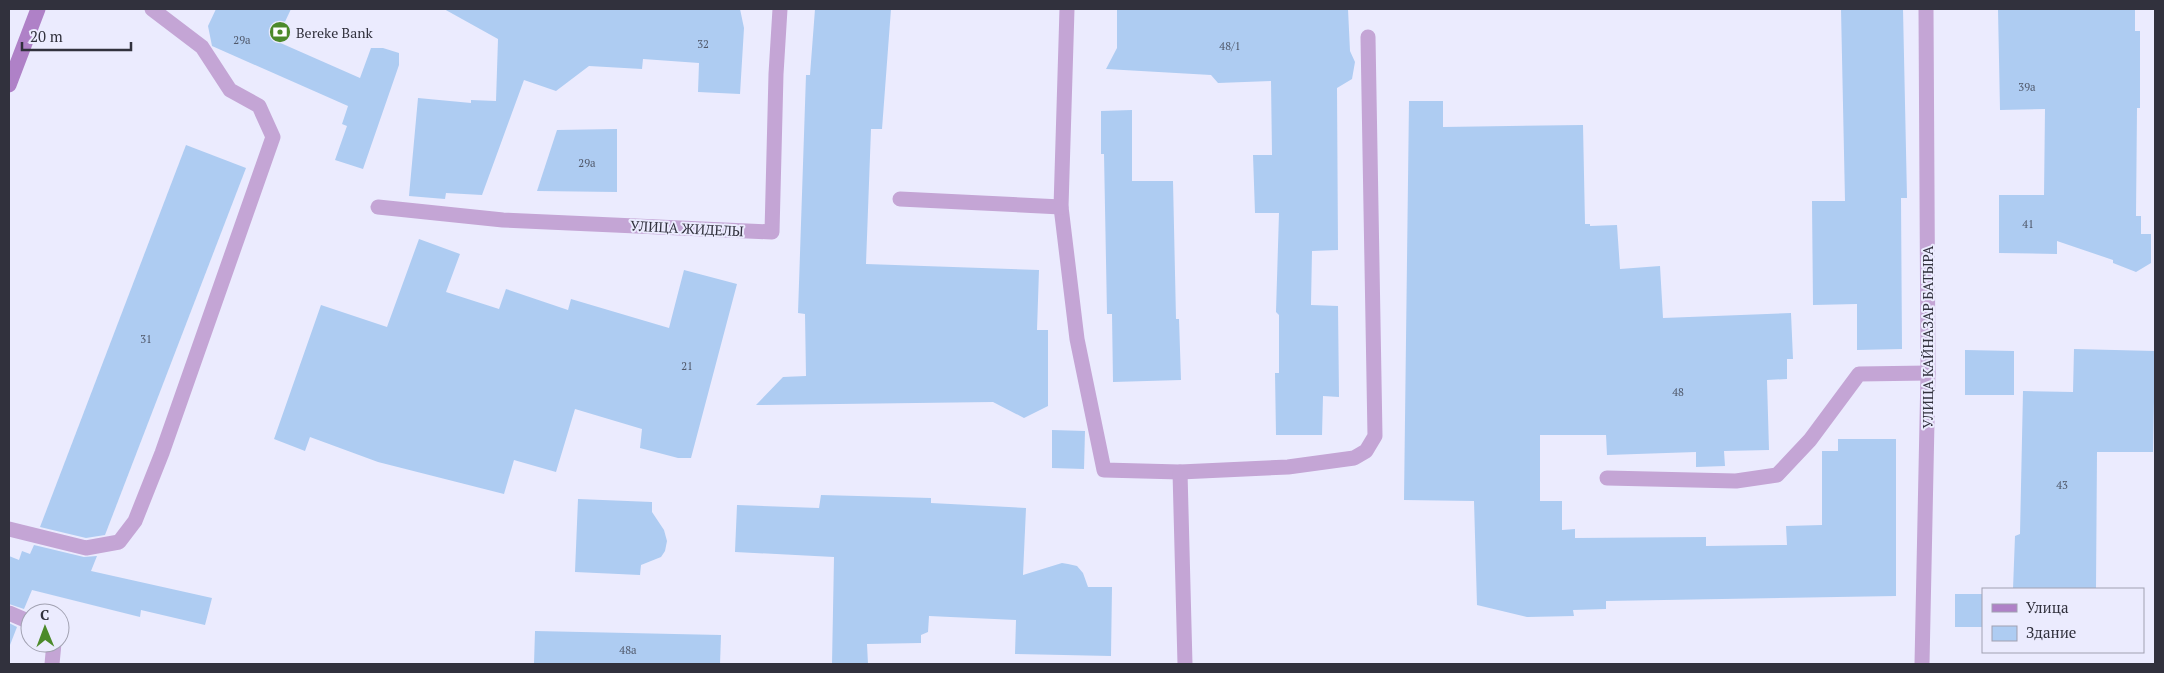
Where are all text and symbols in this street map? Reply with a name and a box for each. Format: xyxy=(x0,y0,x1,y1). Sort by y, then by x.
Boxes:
scale bar xyxy=(22,20,131,52)
bank icon: Bereke Bank xyxy=(268,20,292,44)
place label: Bereke Bank xyxy=(296,23,374,42)
text: 20 m xyxy=(30,26,63,46)
house number: 29а xyxy=(233,33,251,47)
house number: 32 xyxy=(697,37,709,51)
house number: 48/1 xyxy=(1219,39,1241,53)
house number: 39а xyxy=(2018,80,2036,94)
house number: 29а xyxy=(578,156,596,170)
street label: УЛИЦА ЖИДЕЛЫ xyxy=(630,216,744,240)
house number: 41 xyxy=(2022,217,2034,231)
street label: УЛИЦА КАЙНАЗАР БАТЫРА xyxy=(1918,245,1937,428)
house number: 31 xyxy=(140,332,152,346)
house number: 21 xyxy=(681,359,693,373)
house number: 48 xyxy=(1672,385,1684,399)
house number: 43 xyxy=(2056,478,2068,492)
legend xyxy=(1982,588,2144,653)
text: Улица xyxy=(2026,597,2069,617)
north arrow xyxy=(20,603,70,653)
text: С xyxy=(40,605,49,624)
text: Здание xyxy=(2026,622,2076,642)
house number: 48а xyxy=(619,643,637,657)

